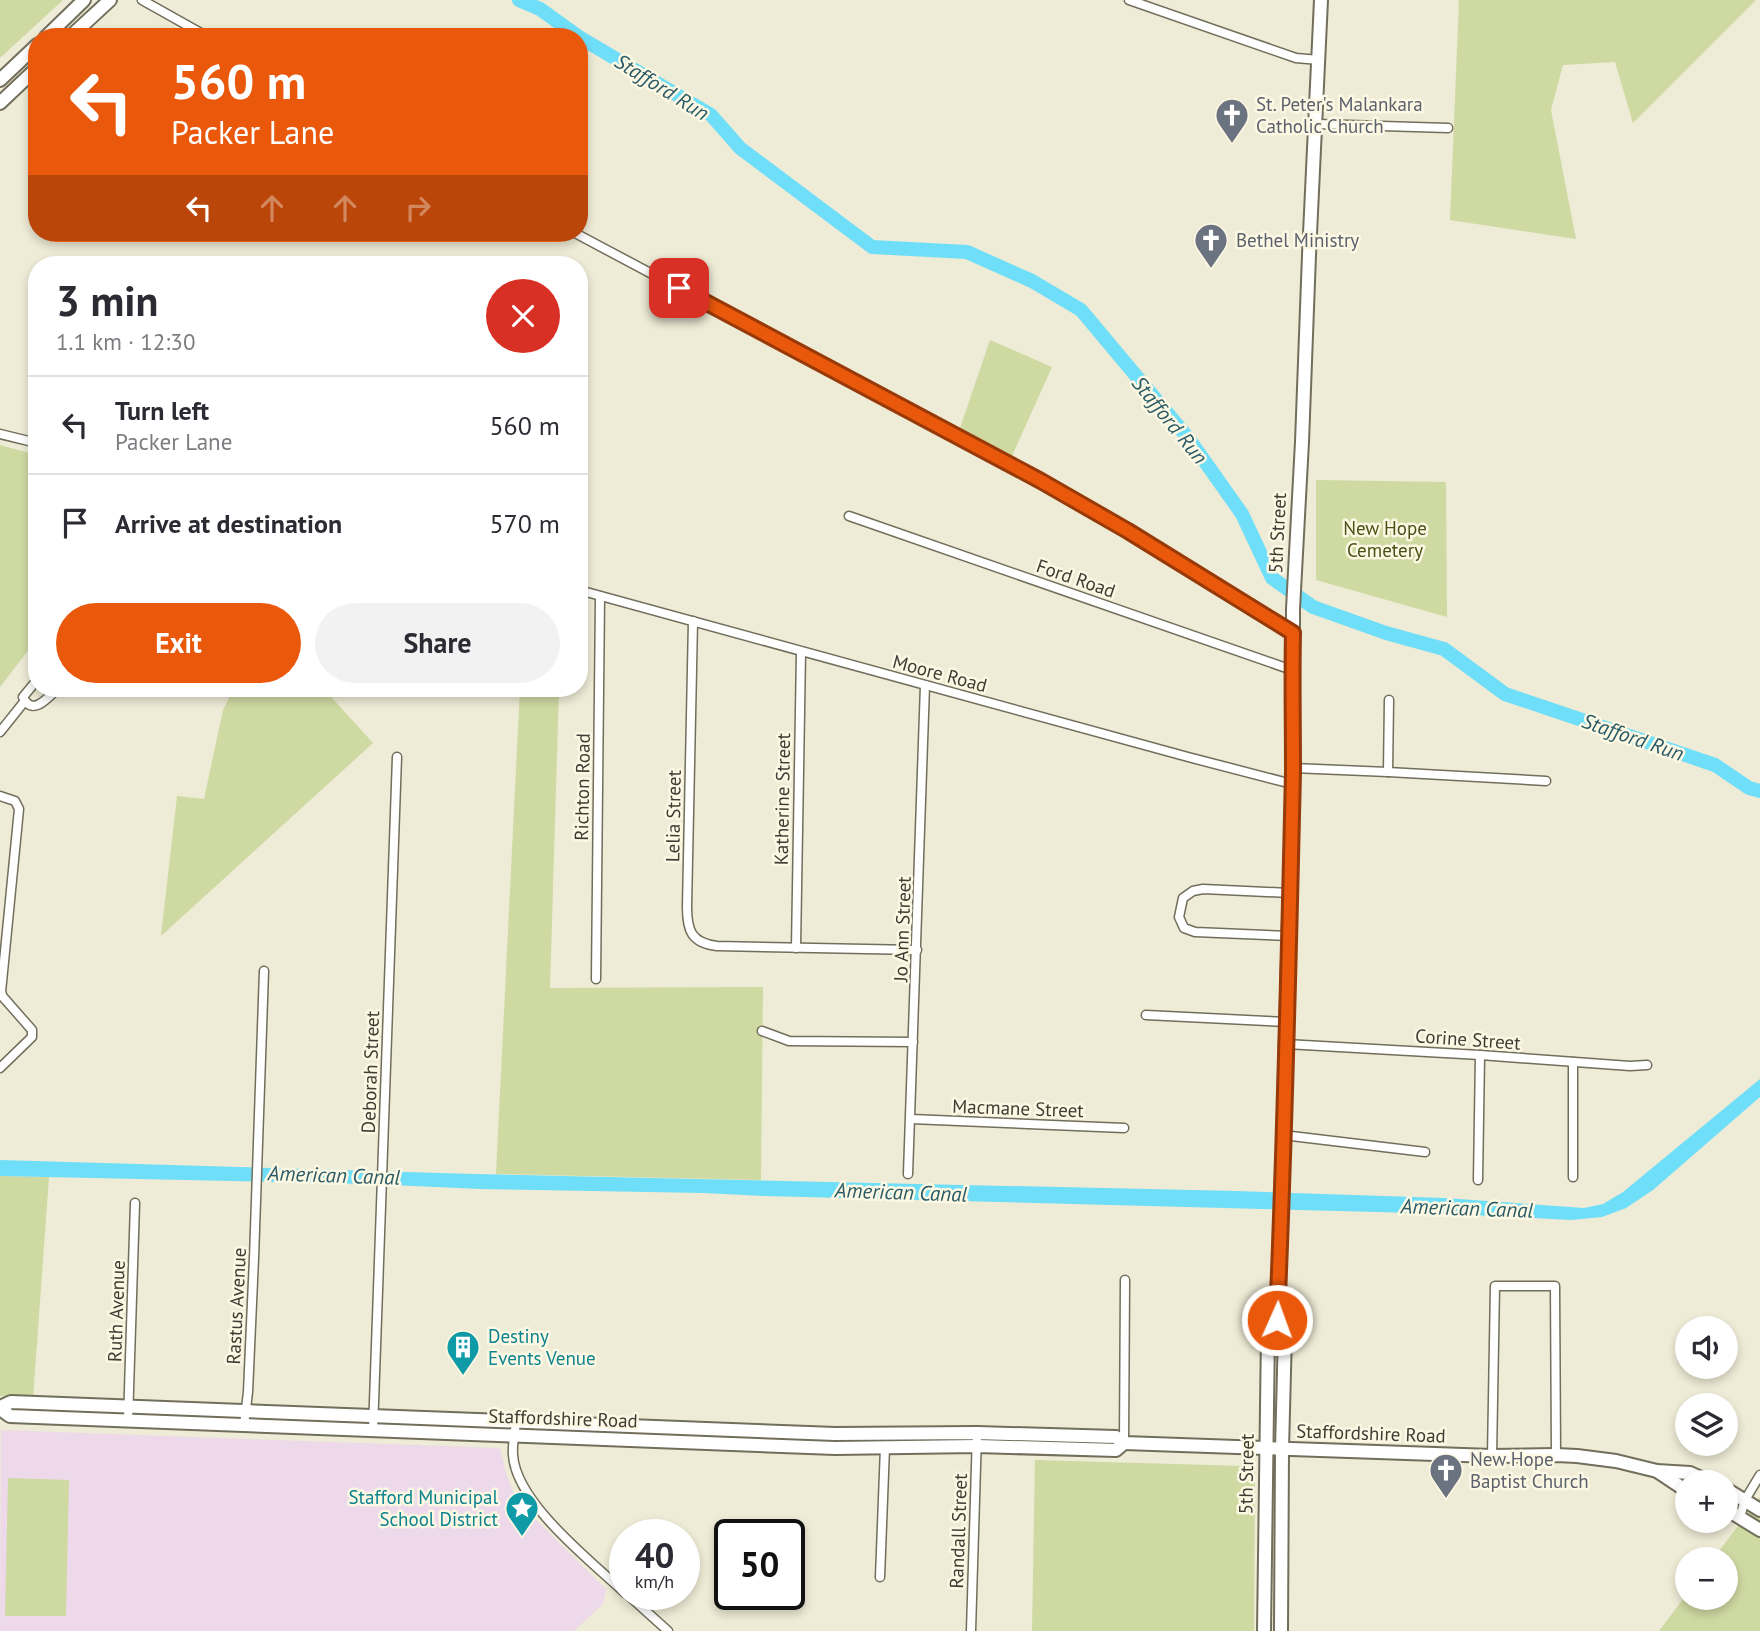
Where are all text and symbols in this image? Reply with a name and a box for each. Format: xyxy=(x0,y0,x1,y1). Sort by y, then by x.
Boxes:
water label: Stafford Run xyxy=(610,47,714,127)
text: 560 m xyxy=(171,49,306,113)
icon: left xyxy=(56,56,147,147)
place label: St. Peter's Malankara Catholic Church xyxy=(1256,92,1423,138)
church icon: St. Peter's Malankara Catholic Church xyxy=(1213,96,1251,145)
text: Packer Lane xyxy=(171,111,334,153)
icon: left xyxy=(180,189,218,227)
icon: ahead xyxy=(253,189,291,227)
icon: ahead xyxy=(326,189,364,227)
icon: right xyxy=(399,189,437,227)
church icon: Bethel Ministry xyxy=(1192,221,1230,270)
place label: Bethel Ministry xyxy=(1236,228,1359,252)
pin xyxy=(649,258,709,318)
icon: arrive xyxy=(660,269,698,307)
text: 3 min xyxy=(56,273,158,328)
button: close xyxy=(486,279,560,353)
text: 1.1 km · 12:30 xyxy=(56,327,195,356)
water label: Stafford Run xyxy=(1126,370,1214,470)
text: Turn left xyxy=(115,394,209,427)
icon: left xyxy=(56,406,94,444)
text: 560 m xyxy=(489,409,560,442)
text: Packer Lane xyxy=(115,427,232,456)
street label: 5th Street xyxy=(1263,491,1291,574)
icon: arrive xyxy=(56,504,94,542)
text: Arrive at destination xyxy=(115,507,342,540)
text: 570 m xyxy=(489,507,560,540)
park label: New Hope Cemetery xyxy=(1343,516,1427,562)
street label: Ford Road xyxy=(1033,553,1119,603)
button: Exit xyxy=(56,603,301,683)
button: Share xyxy=(315,603,560,683)
street label: Moore Road xyxy=(890,649,990,697)
water label: Stafford Run xyxy=(1579,707,1687,767)
street label: Katherine Street xyxy=(769,732,795,865)
street label: Richton Road xyxy=(569,733,595,841)
street label: Lelia Street xyxy=(660,769,686,862)
street label: Jo Ann Street xyxy=(888,875,916,983)
street label: Deborah Street xyxy=(356,1010,384,1134)
street label: Corine Street xyxy=(1415,1023,1522,1055)
street label: Macmane Street xyxy=(952,1094,1085,1122)
water label: American Canal xyxy=(266,1159,401,1191)
water label: American Canal xyxy=(833,1176,968,1208)
water label: American Canal xyxy=(1399,1192,1534,1224)
street label: Rastus Avenue xyxy=(221,1247,251,1365)
street label: Ruth Avenue xyxy=(102,1260,130,1362)
position arrow xyxy=(1240,1283,1314,1357)
map controls xyxy=(1675,1316,1738,1610)
button: sound xyxy=(1675,1316,1738,1379)
place label: Destiny Events Venue xyxy=(488,1324,596,1370)
building icon: Destiny Events Venue xyxy=(444,1328,482,1377)
button: layers xyxy=(1675,1393,1738,1456)
street label: Staffordshire Road xyxy=(488,1403,638,1433)
street label: Staffordshire Road xyxy=(1296,1418,1446,1448)
street label: 5th Street xyxy=(1233,1433,1259,1515)
place label: New Hope Baptist Church xyxy=(1470,1447,1589,1493)
church icon: New Hope Baptist Church xyxy=(1427,1451,1465,1500)
button: + xyxy=(1675,1470,1738,1533)
street label: Randall Street xyxy=(944,1472,972,1589)
place label: Stafford Municipal School District xyxy=(349,1485,499,1531)
place icon: Stafford Municipal School District xyxy=(503,1489,541,1538)
speed limit sign: 50 xyxy=(714,1519,805,1610)
text: 40 xyxy=(635,1532,674,1578)
button: − xyxy=(1675,1547,1738,1610)
text: km/h xyxy=(635,1570,674,1593)

